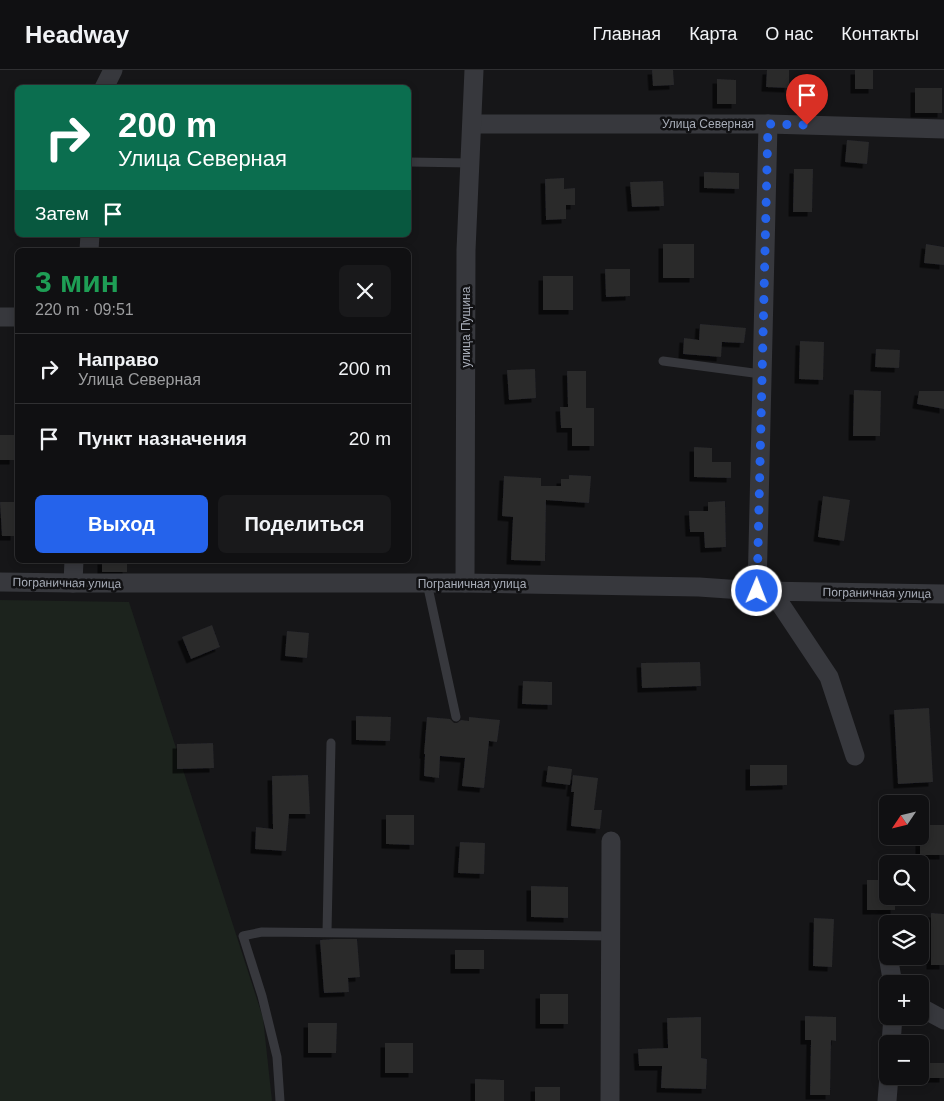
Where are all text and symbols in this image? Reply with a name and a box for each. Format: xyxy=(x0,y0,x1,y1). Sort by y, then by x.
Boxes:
text: Headway xyxy=(25,21,129,48)
text: Главная xyxy=(593,24,661,44)
text: Карта xyxy=(689,24,737,44)
text: О нас xyxy=(765,24,813,44)
text: Контакты xyxy=(841,24,919,44)
pin xyxy=(786,74,828,125)
icon: arrive xyxy=(793,81,821,109)
icon: right xyxy=(35,105,100,170)
text: 200 m xyxy=(118,105,217,144)
street label: Улица Северная xyxy=(662,117,754,131)
text: Улица Северная xyxy=(118,146,287,171)
icon: arrive xyxy=(99,200,127,228)
text: Затем xyxy=(35,203,89,224)
text: 3 мин xyxy=(35,265,119,298)
button: close xyxy=(339,265,391,317)
street label: улица Пущина xyxy=(459,286,473,367)
text: 220 m · 09:51 xyxy=(35,301,134,318)
text: Направо xyxy=(78,349,159,370)
icon: right xyxy=(35,355,63,383)
text: 200 m xyxy=(338,358,391,379)
text: Улица Северная xyxy=(78,371,201,388)
icon: arrive xyxy=(35,425,63,453)
text: Пункт назначения xyxy=(78,428,247,449)
text: 20 m xyxy=(349,428,391,449)
button: Выход xyxy=(35,495,208,553)
button: Поделиться xyxy=(218,495,391,553)
position arrow xyxy=(730,564,782,616)
street label: Пограничная улица xyxy=(13,575,122,591)
street label: Пограничная улица xyxy=(418,577,527,591)
street label: Пограничная улица xyxy=(823,585,932,601)
north arrow xyxy=(879,795,929,845)
map controls xyxy=(879,795,929,1085)
button: search xyxy=(879,855,929,905)
button: layers xyxy=(879,915,929,965)
button: + xyxy=(879,975,929,1025)
button: − xyxy=(879,1035,929,1085)

